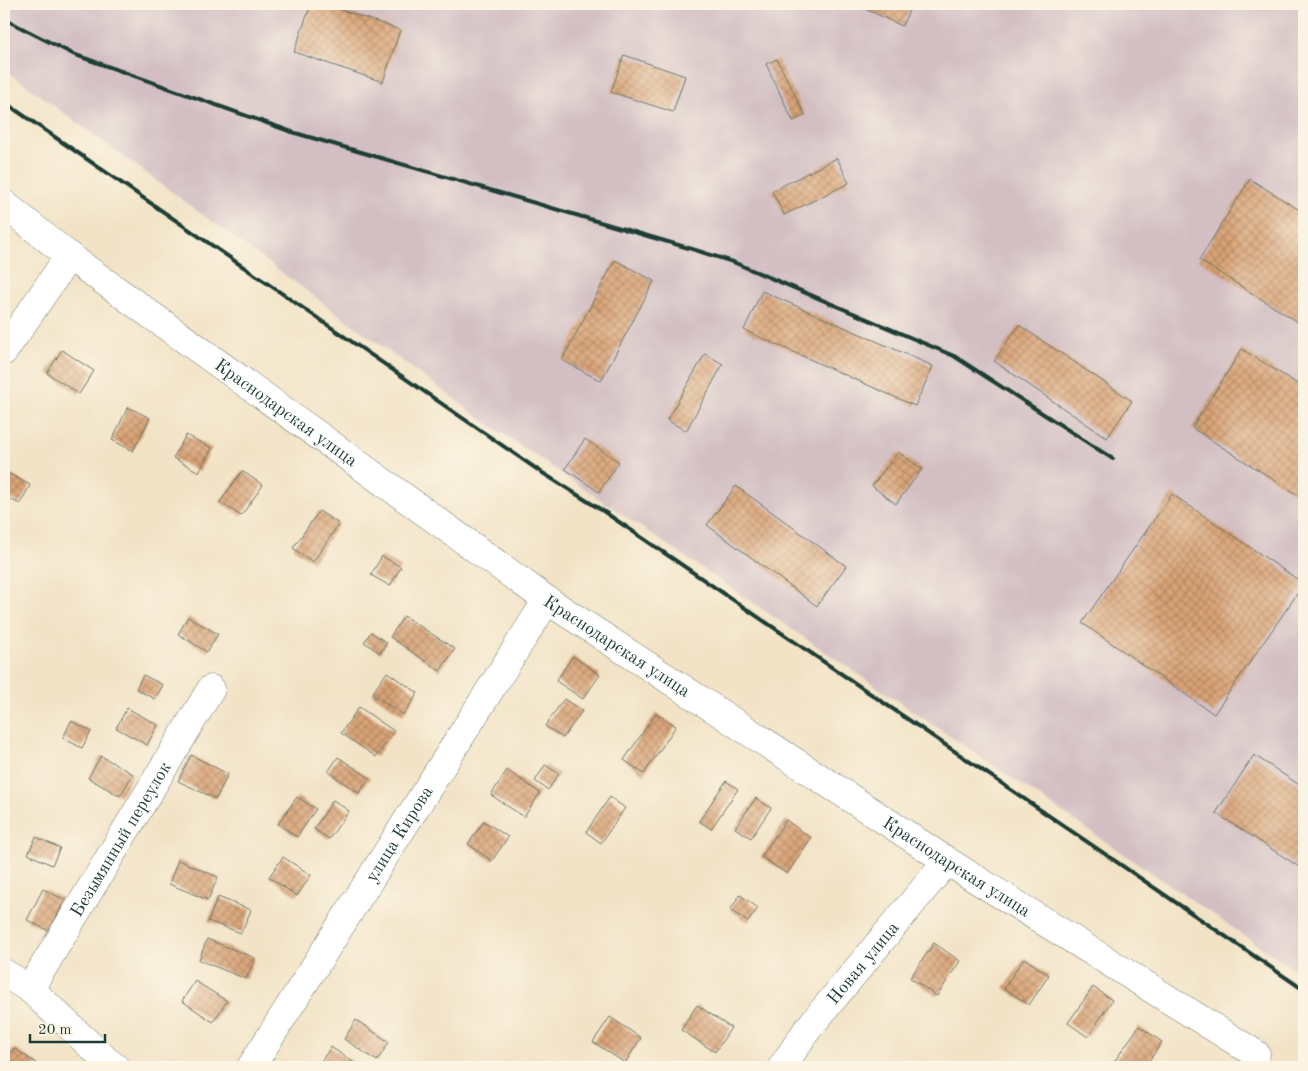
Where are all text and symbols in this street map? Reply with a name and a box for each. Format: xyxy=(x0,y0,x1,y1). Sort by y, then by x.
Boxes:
street label: Краснодарская улица xyxy=(211,356,360,470)
street label: Краснодарская улица xyxy=(540,592,693,701)
street label: Безымянный переулок xyxy=(68,759,175,920)
street label: улица Кирова xyxy=(363,783,437,886)
street label: Краснодарская улица xyxy=(879,814,1033,921)
street label: Новая улица xyxy=(824,919,903,1008)
scale bar xyxy=(30,1011,105,1043)
text: 20 m xyxy=(38,1023,72,1038)

